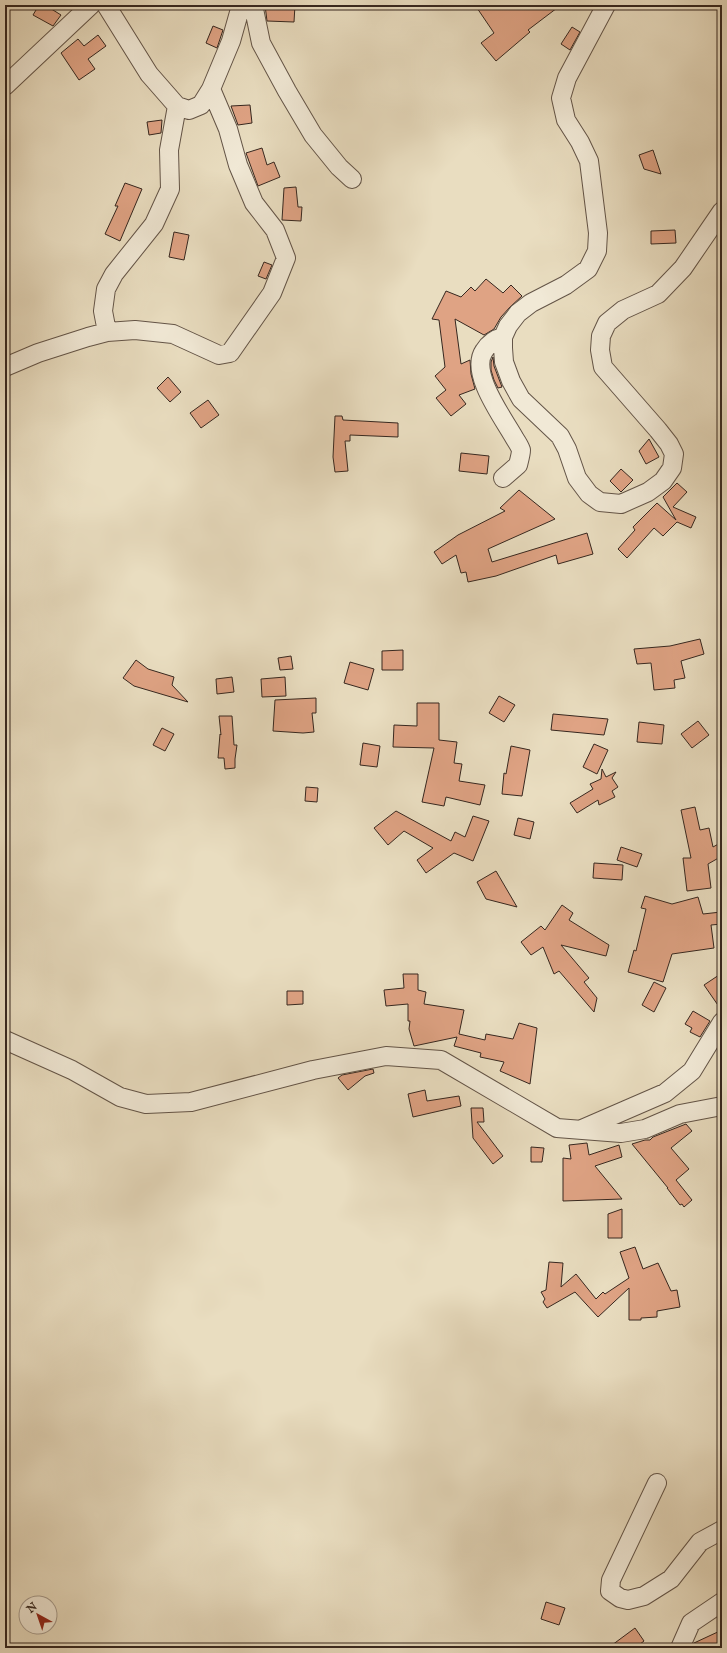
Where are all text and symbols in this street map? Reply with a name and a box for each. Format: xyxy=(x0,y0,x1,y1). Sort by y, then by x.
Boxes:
north arrow xyxy=(18,1595,58,1635)
text: N xyxy=(23,1599,41,1617)

